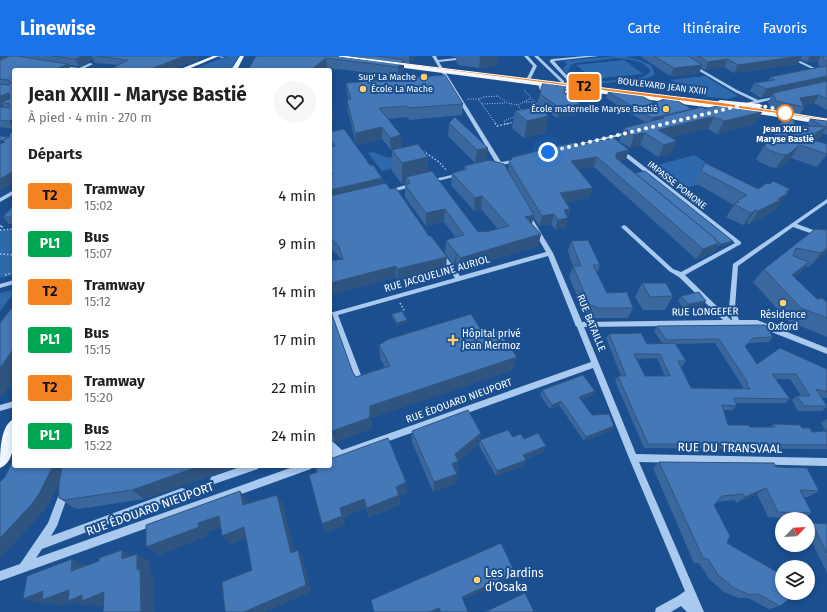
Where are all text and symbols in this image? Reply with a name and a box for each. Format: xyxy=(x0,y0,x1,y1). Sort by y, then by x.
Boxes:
text: Linewise xyxy=(20,17,96,40)
text: Carte xyxy=(627,20,661,37)
text: Itinéraire xyxy=(683,20,741,37)
text: Favoris xyxy=(763,20,807,37)
place label: Sup' La Mache xyxy=(358,72,416,82)
marker: Sup' La Mache xyxy=(419,72,429,82)
line badge: T2 xyxy=(566,74,602,100)
street label: BOULEVARD JEAN XXIII xyxy=(617,76,707,96)
text: T2 xyxy=(577,78,591,95)
button: heart xyxy=(274,81,316,123)
text: Jean XXIII - Maryse Bastié xyxy=(28,83,247,106)
place label: École La Mache xyxy=(371,83,433,94)
marker: École La Mache xyxy=(358,84,368,94)
place label: École maternelle Maryse Bastié xyxy=(531,103,658,114)
marker: École maternelle Maryse Bastié xyxy=(661,104,671,114)
marker: Jean XXIII - Maryse Bastié xyxy=(776,104,794,122)
text: À pied · 4 min · 270 m xyxy=(28,110,152,125)
place label: Jean XXIII - Maryse Bastié xyxy=(756,124,814,144)
your location xyxy=(538,142,558,162)
text: Départs xyxy=(28,145,82,163)
street label: IMPASSE POMONE xyxy=(646,159,709,211)
text: Tramway xyxy=(84,180,145,198)
text: T2 xyxy=(43,187,57,204)
text: 4 min xyxy=(278,187,316,205)
text: 15:02 xyxy=(84,198,113,213)
text: Bus xyxy=(84,228,109,246)
text: PL1 xyxy=(40,235,60,252)
text: 9 min xyxy=(278,235,316,253)
text: 15:07 xyxy=(84,246,112,261)
street label: RUE JACQUELINE AURIOL xyxy=(383,253,491,295)
text: Tramway xyxy=(84,276,145,294)
text: T2 xyxy=(43,283,57,300)
text: 14 min xyxy=(272,283,316,301)
street label: RUE BATAILLE xyxy=(574,293,608,353)
text: 15:12 xyxy=(84,294,111,309)
marker: Résidence Oxford xyxy=(778,298,788,308)
street label: RUE LONGEFER xyxy=(671,305,739,319)
place label: Résidence Oxford xyxy=(760,309,806,333)
text: Bus xyxy=(84,324,109,342)
place label: Hôpital privé Jean Mermoz xyxy=(462,328,521,352)
text: PL1 xyxy=(40,331,60,348)
text: 17 min xyxy=(273,331,316,349)
marker: Hôpital privé Jean Mermoz xyxy=(447,334,459,346)
text: 15:15 xyxy=(84,342,111,357)
text: Tramway xyxy=(84,372,145,390)
street label: RUE ÉDOUARD NIEUPORT xyxy=(404,374,515,426)
text: T2 xyxy=(43,379,57,396)
text: 22 min xyxy=(271,379,316,397)
text: 15:20 xyxy=(84,390,113,405)
text: Bus xyxy=(84,420,109,438)
text: PL1 xyxy=(40,427,60,444)
text: 24 min xyxy=(271,427,316,445)
text: 15:22 xyxy=(84,438,112,453)
street label: RUE DU TRANSVAAL xyxy=(678,440,782,456)
street label: RUE ÉDOUARD NIEUPORT xyxy=(84,478,216,539)
north arrow xyxy=(775,512,815,552)
map controls xyxy=(775,512,815,600)
button: layers xyxy=(775,560,815,600)
place label: Les Jardins d'Osaka xyxy=(485,566,544,594)
marker: Les Jardins d'Osaka xyxy=(472,575,482,585)

